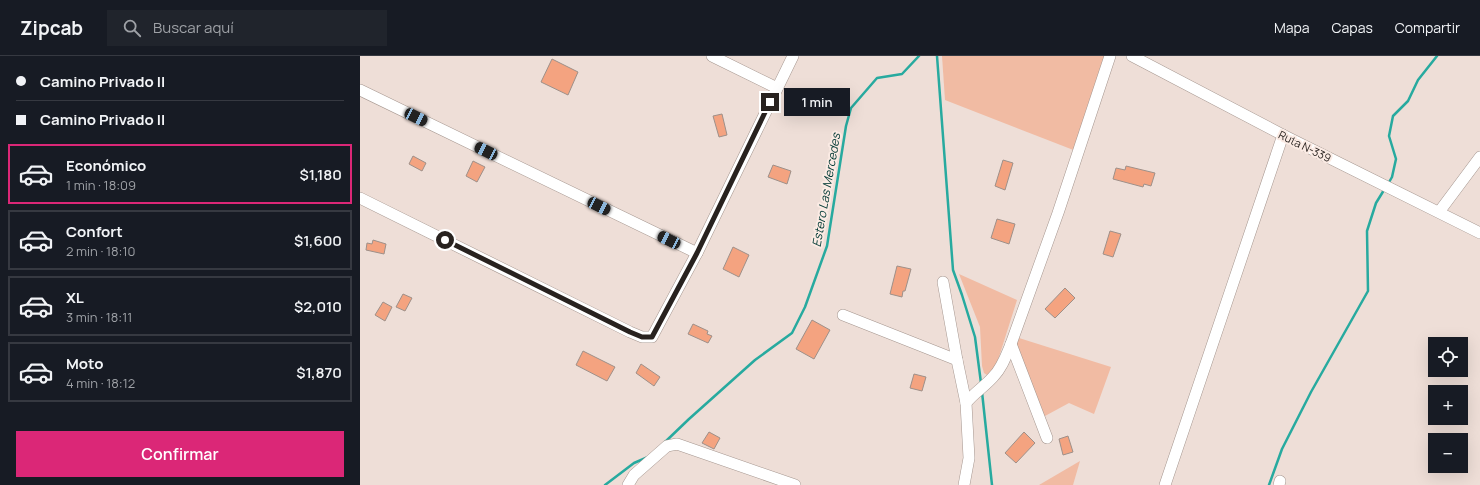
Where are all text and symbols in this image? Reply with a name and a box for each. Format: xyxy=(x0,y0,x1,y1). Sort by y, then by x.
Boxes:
search box xyxy=(107,10,387,46)
text: Zipcab xyxy=(20,15,83,41)
icon: search xyxy=(121,17,143,39)
text: Buscar aquí xyxy=(153,17,234,38)
text: Mapa xyxy=(1274,18,1310,37)
text: Capas xyxy=(1332,18,1373,37)
text: Compartir xyxy=(1395,18,1460,37)
text: Camino Privado II xyxy=(40,71,165,92)
callout: 1 min xyxy=(784,88,850,116)
route end xyxy=(761,93,779,111)
text: 1 min xyxy=(802,93,833,111)
car xyxy=(403,106,429,128)
text: Camino Privado II xyxy=(40,109,165,130)
street label: Ruta N-339 xyxy=(1276,127,1334,165)
water label: Estero Las Mercedes xyxy=(808,130,845,248)
car xyxy=(473,140,499,162)
text: Económico xyxy=(66,155,146,176)
icon: car xyxy=(18,156,54,192)
text: $1,180 xyxy=(300,164,342,185)
text: 1 min · 18:09 xyxy=(66,176,136,194)
car xyxy=(586,195,612,217)
text: Confort xyxy=(66,221,123,242)
icon: car xyxy=(18,222,54,258)
car xyxy=(656,229,682,251)
text: $1,600 xyxy=(294,230,342,251)
route start xyxy=(436,231,454,249)
text: 2 min · 18:10 xyxy=(66,242,135,260)
text: XL xyxy=(66,287,84,308)
icon: car xyxy=(18,288,54,324)
text: $2,010 xyxy=(294,296,342,317)
text: 3 min · 18:11 xyxy=(66,308,132,326)
map controls xyxy=(1428,337,1468,473)
button: locate xyxy=(1428,337,1468,377)
text: Moto xyxy=(66,353,103,374)
icon: car xyxy=(18,354,54,390)
text: $1,870 xyxy=(296,362,342,383)
text: 4 min · 18:12 xyxy=(66,374,135,392)
button: + xyxy=(1428,385,1468,425)
button: Confirmar xyxy=(16,431,344,477)
button: − xyxy=(1428,433,1468,473)

